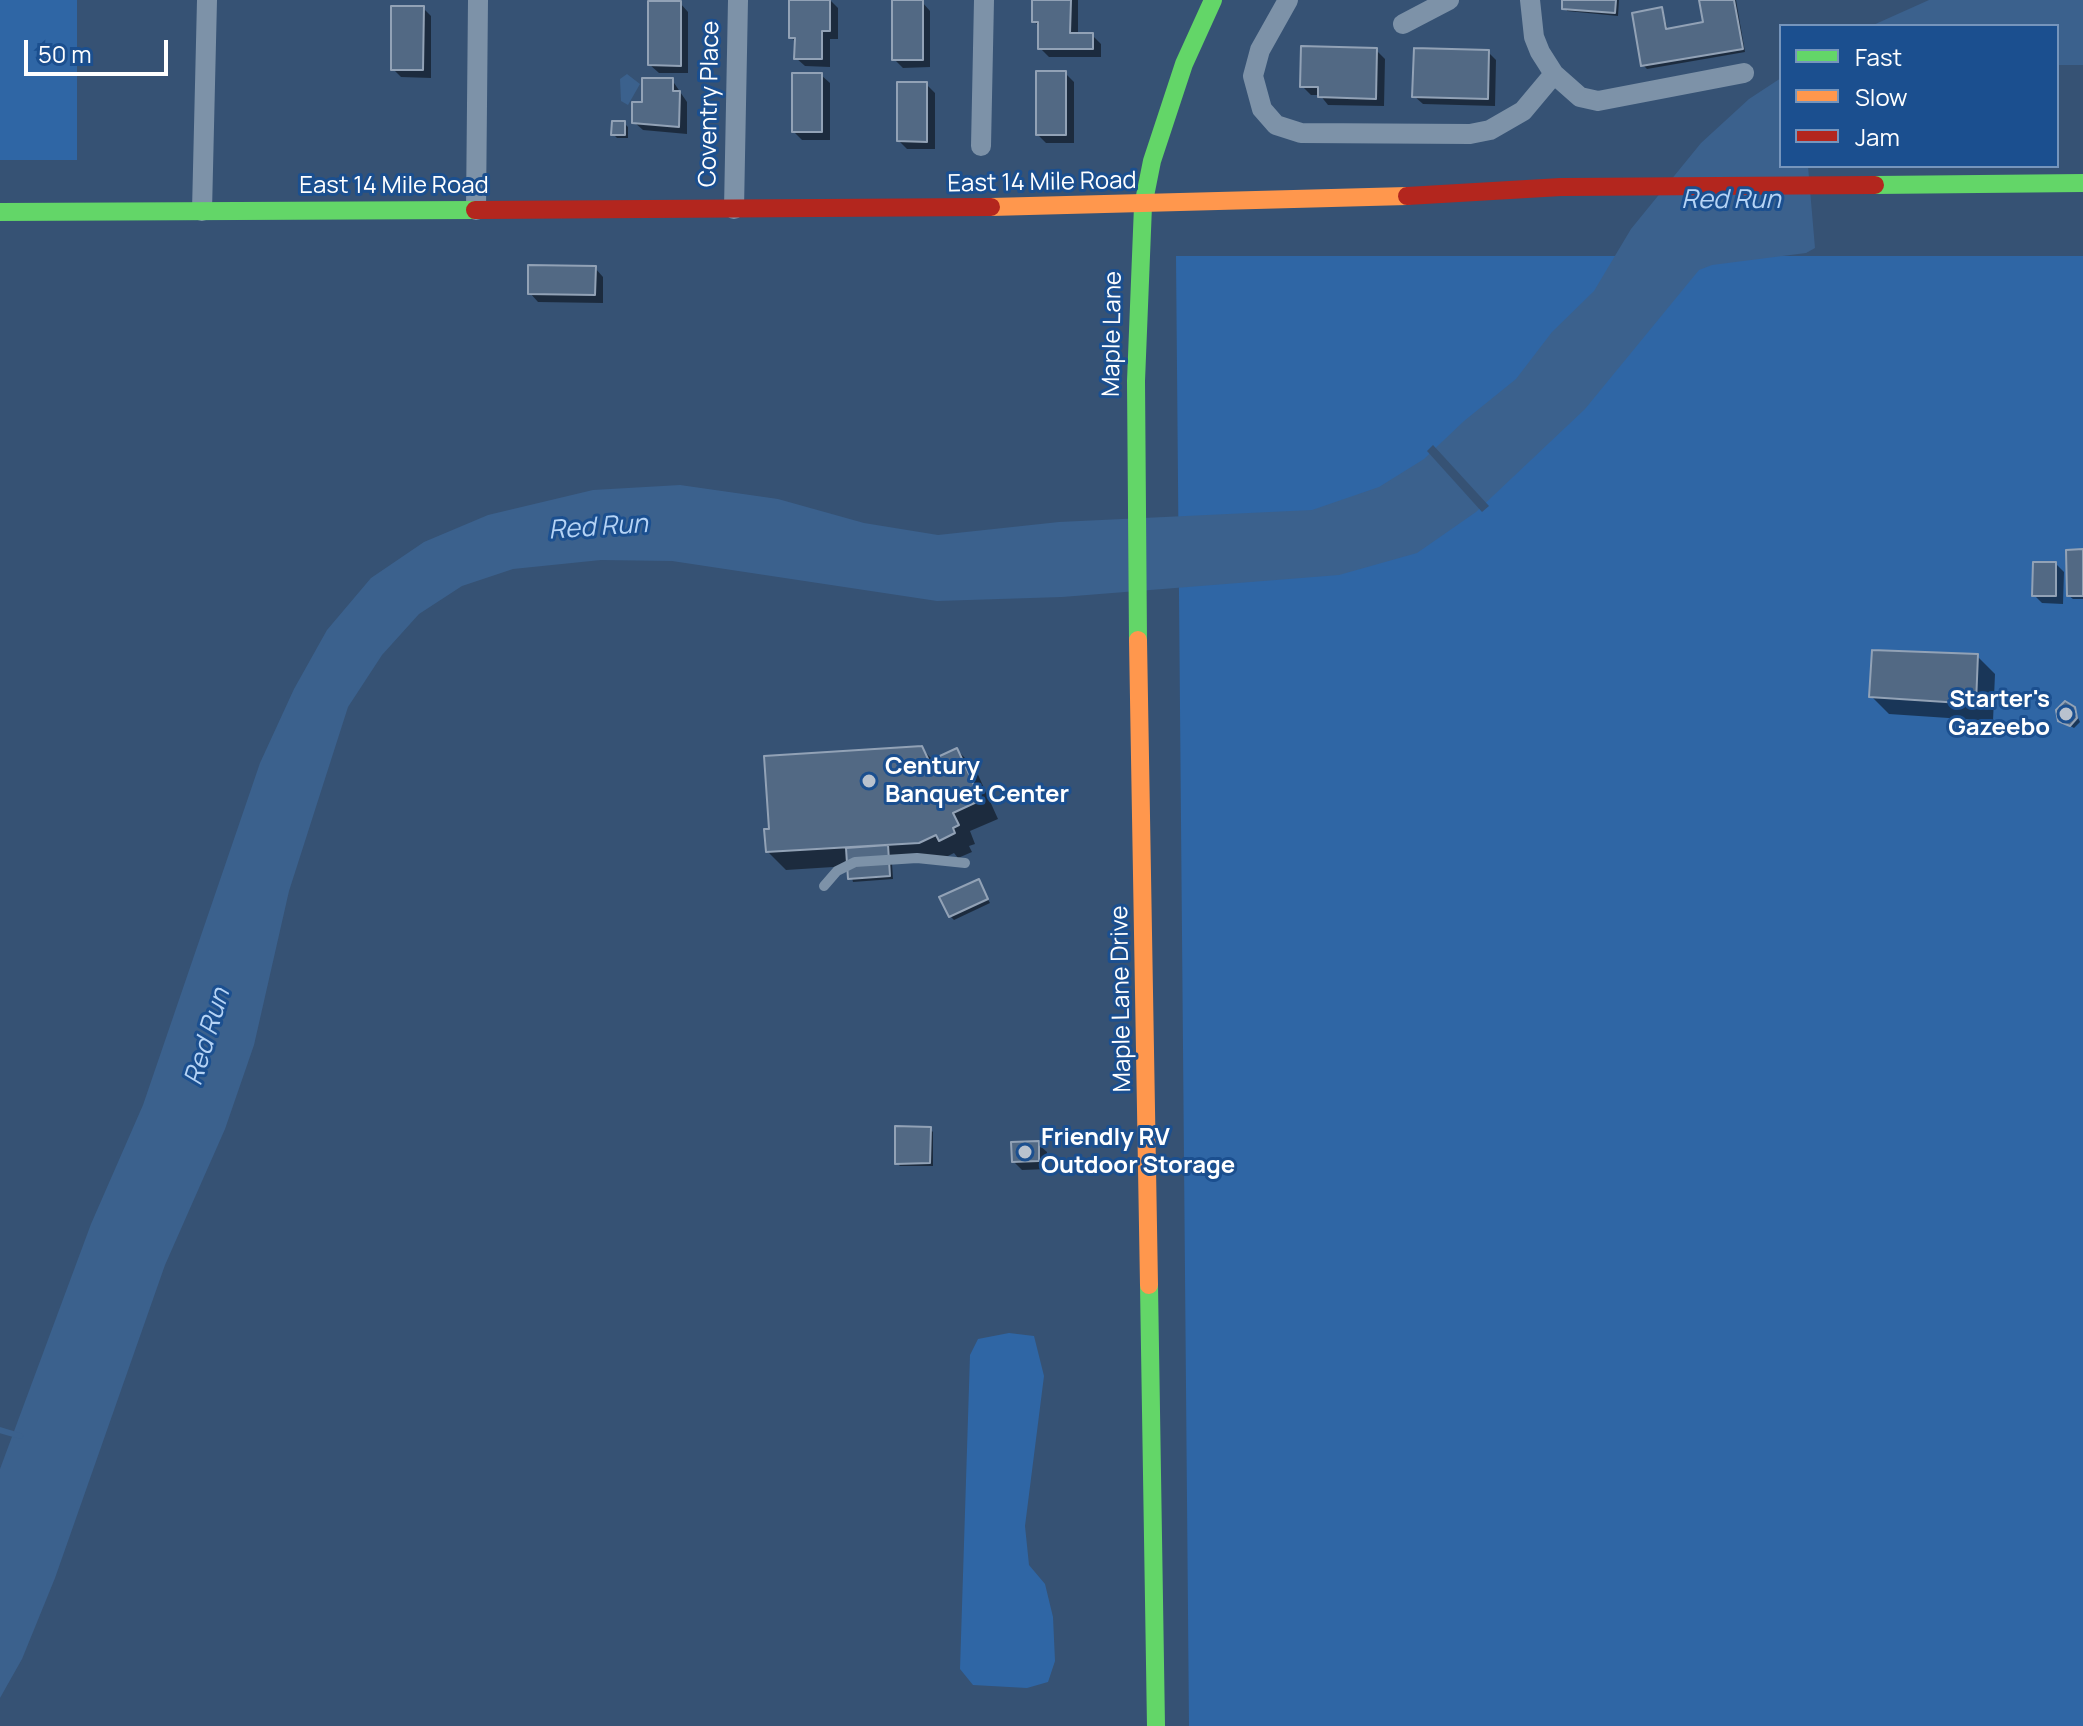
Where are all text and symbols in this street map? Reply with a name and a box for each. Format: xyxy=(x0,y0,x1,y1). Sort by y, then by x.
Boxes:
street label: Coventry Place xyxy=(694,21,726,187)
scale bar xyxy=(28,24,172,74)
legend xyxy=(1779,24,2059,168)
text: 50 m xyxy=(38,37,92,70)
text: Fast xyxy=(1855,40,1902,73)
text: Slow xyxy=(1855,80,1908,113)
text: Jam xyxy=(1855,120,1900,153)
street label: East 14 Mile Road xyxy=(947,167,1137,199)
street label: East 14 Mile Road xyxy=(299,172,489,200)
water label: Red Run xyxy=(1681,185,1781,217)
street label: Maple Lane xyxy=(1098,271,1128,397)
water label: Red Run xyxy=(547,509,649,547)
place label: Starter's Gazeebo xyxy=(1948,686,2050,742)
marker: Starter's Gazeebo xyxy=(2057,705,2075,723)
place label: Century Banquet Center xyxy=(885,753,1069,809)
marker: Century Banquet Center xyxy=(860,772,878,790)
street label: Maple Lane Drive xyxy=(1106,905,1138,1093)
water label: Red Run xyxy=(179,985,237,1089)
place label: Friendly RV Outdoor Storage xyxy=(1041,1124,1235,1180)
marker: Friendly RV Outdoor Storage xyxy=(1016,1143,1034,1161)

